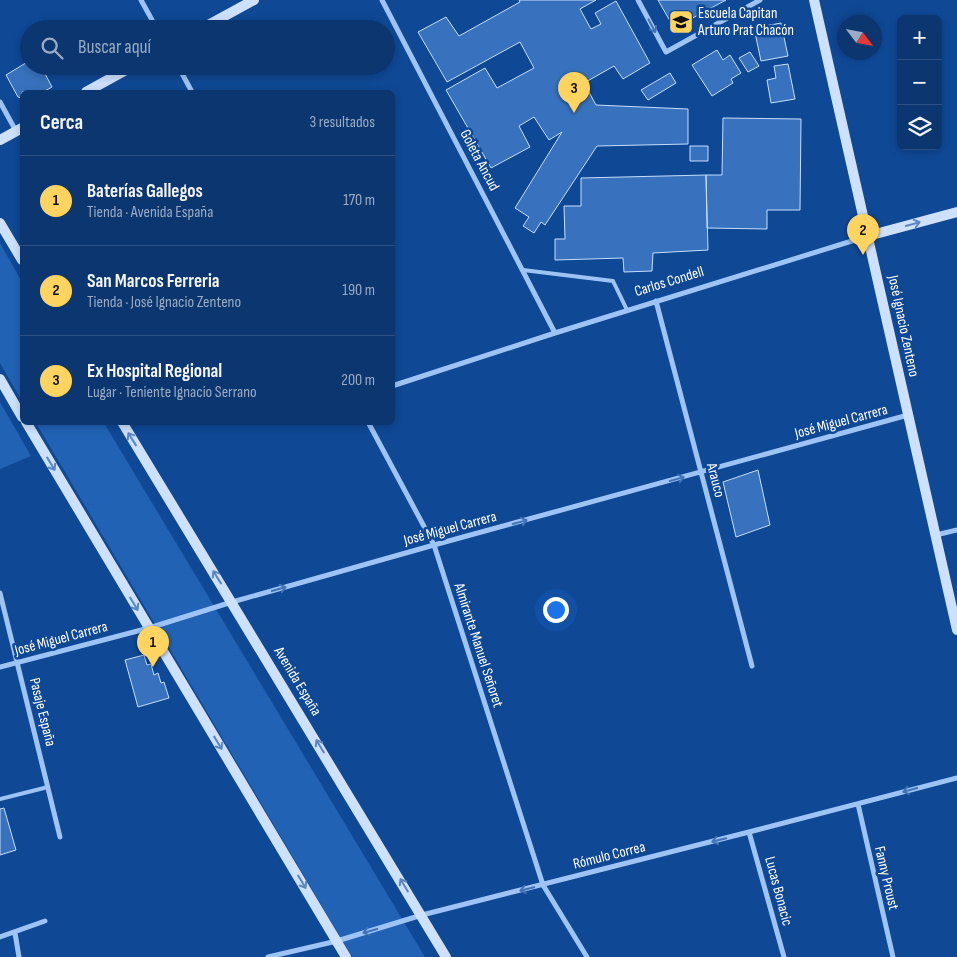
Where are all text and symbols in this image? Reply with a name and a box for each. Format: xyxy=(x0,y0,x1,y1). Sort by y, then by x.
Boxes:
place label: Escuela Capitan Arturo Prat Chacón xyxy=(697,4,794,40)
school or university icon: Escuela Capitan Arturo Prat Chacón xyxy=(668,9,694,35)
north arrow xyxy=(837,15,882,60)
map controls xyxy=(897,15,942,150)
button: + xyxy=(897,15,942,60)
one-way arrow xyxy=(648,18,657,33)
search box xyxy=(20,20,395,75)
icon: search xyxy=(38,34,66,62)
text: Buscar aquí xyxy=(78,36,151,59)
button: − xyxy=(897,60,942,105)
pin: 3 xyxy=(558,72,590,113)
button: layers xyxy=(897,105,942,150)
text: Cerca xyxy=(40,110,83,135)
text: 3 resultados xyxy=(310,113,375,132)
street label: Goleta Ancud xyxy=(455,126,504,194)
text: Baterías Gallegos xyxy=(87,180,203,203)
text: 1 xyxy=(53,191,59,210)
text: 170 m xyxy=(343,191,375,210)
text: Tienda · Avenida España xyxy=(87,203,213,222)
pin: 2 xyxy=(847,214,879,255)
one-way arrow xyxy=(904,219,920,228)
street label: Carlos Condell xyxy=(632,262,706,301)
text: San Marcos Ferreria xyxy=(87,270,220,293)
street label: José Ignacio Zenteno xyxy=(883,273,924,379)
text: 2 xyxy=(52,281,60,300)
text: 190 m xyxy=(342,281,375,300)
text: Tienda · José Ignacio Zenteno xyxy=(87,293,241,312)
text: Ex Hospital Regional xyxy=(87,360,222,383)
text: 3 xyxy=(52,371,60,390)
text: 200 m xyxy=(341,371,375,390)
text: Lugar · Teniente Ignacio Serrano xyxy=(87,383,257,402)
street label: José Miguel Carrera xyxy=(792,400,890,443)
one-way arrow xyxy=(127,432,137,446)
one-way arrow xyxy=(46,457,56,471)
street label: Arauco xyxy=(702,460,729,499)
one-way arrow xyxy=(668,474,684,483)
street label: José Miguel Carrera xyxy=(401,507,499,550)
one-way arrow xyxy=(512,516,528,526)
one-way arrow xyxy=(212,571,222,585)
street label: Almirante Manuel Señoret xyxy=(449,580,508,710)
one-way arrow xyxy=(271,584,287,593)
one-way arrow xyxy=(130,596,140,610)
your location xyxy=(543,597,569,623)
street label: José Miguel Carrera xyxy=(12,617,110,660)
pin: 1 xyxy=(137,626,169,667)
street label: Avenida España xyxy=(269,642,326,719)
street label: Pasaje España xyxy=(25,676,60,749)
one-way arrow xyxy=(213,736,223,750)
one-way arrow xyxy=(314,739,324,753)
one-way arrow xyxy=(902,786,918,795)
one-way arrow xyxy=(711,836,727,845)
street label: Rómulo Correa xyxy=(571,837,647,874)
street label: Fanny Proust xyxy=(870,844,903,912)
street label: Lucas Bonacic xyxy=(760,854,797,928)
one-way arrow xyxy=(297,875,307,889)
one-way arrow xyxy=(398,878,408,892)
one-way arrow xyxy=(520,884,536,894)
one-way arrow xyxy=(363,926,379,936)

